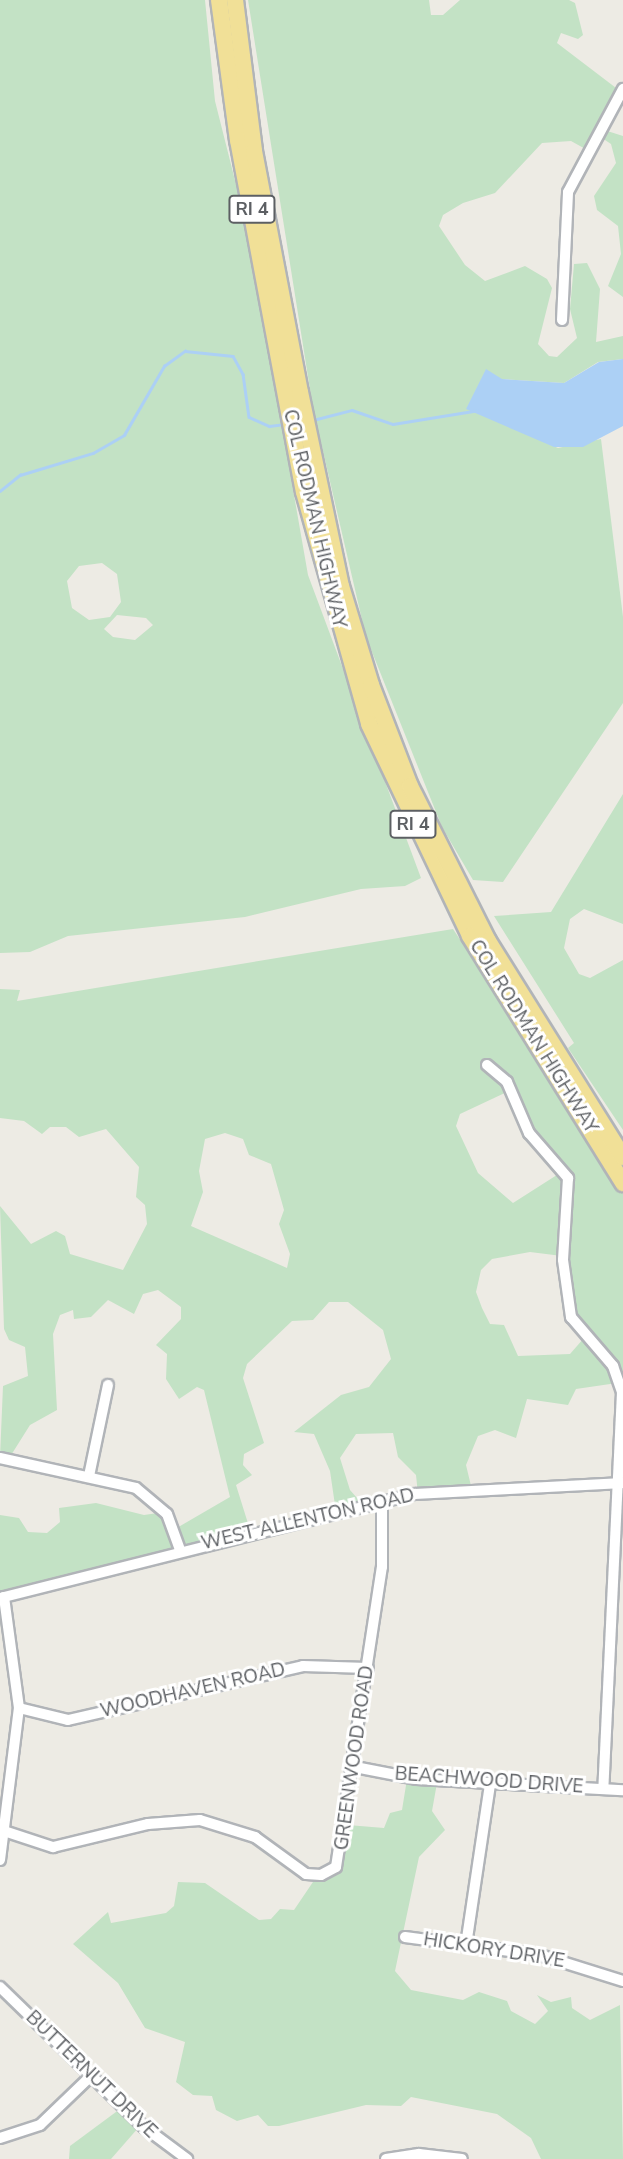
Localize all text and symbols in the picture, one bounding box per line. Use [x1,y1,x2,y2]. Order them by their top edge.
road number: RI 4 [228,194,276,224]
street label: COL RODMAN HIGHWAY [278,407,350,631]
road number: RI 4 [388,810,438,838]
street label: COL RODMAN HIGHWAY [464,936,602,1138]
street label: WEST ALLENTON ROAD [199,1484,417,1556]
street label: WOODHAVEN ROAD [98,1659,288,1723]
street label: GREENWOOD ROAD [331,1664,379,1852]
street label: BEACHWOOD DRIVE [394,1763,584,1799]
street label: HICKORY DRIVE [422,1929,566,1973]
street label: BUTTERNUT DRIVE [21,2006,161,2144]

